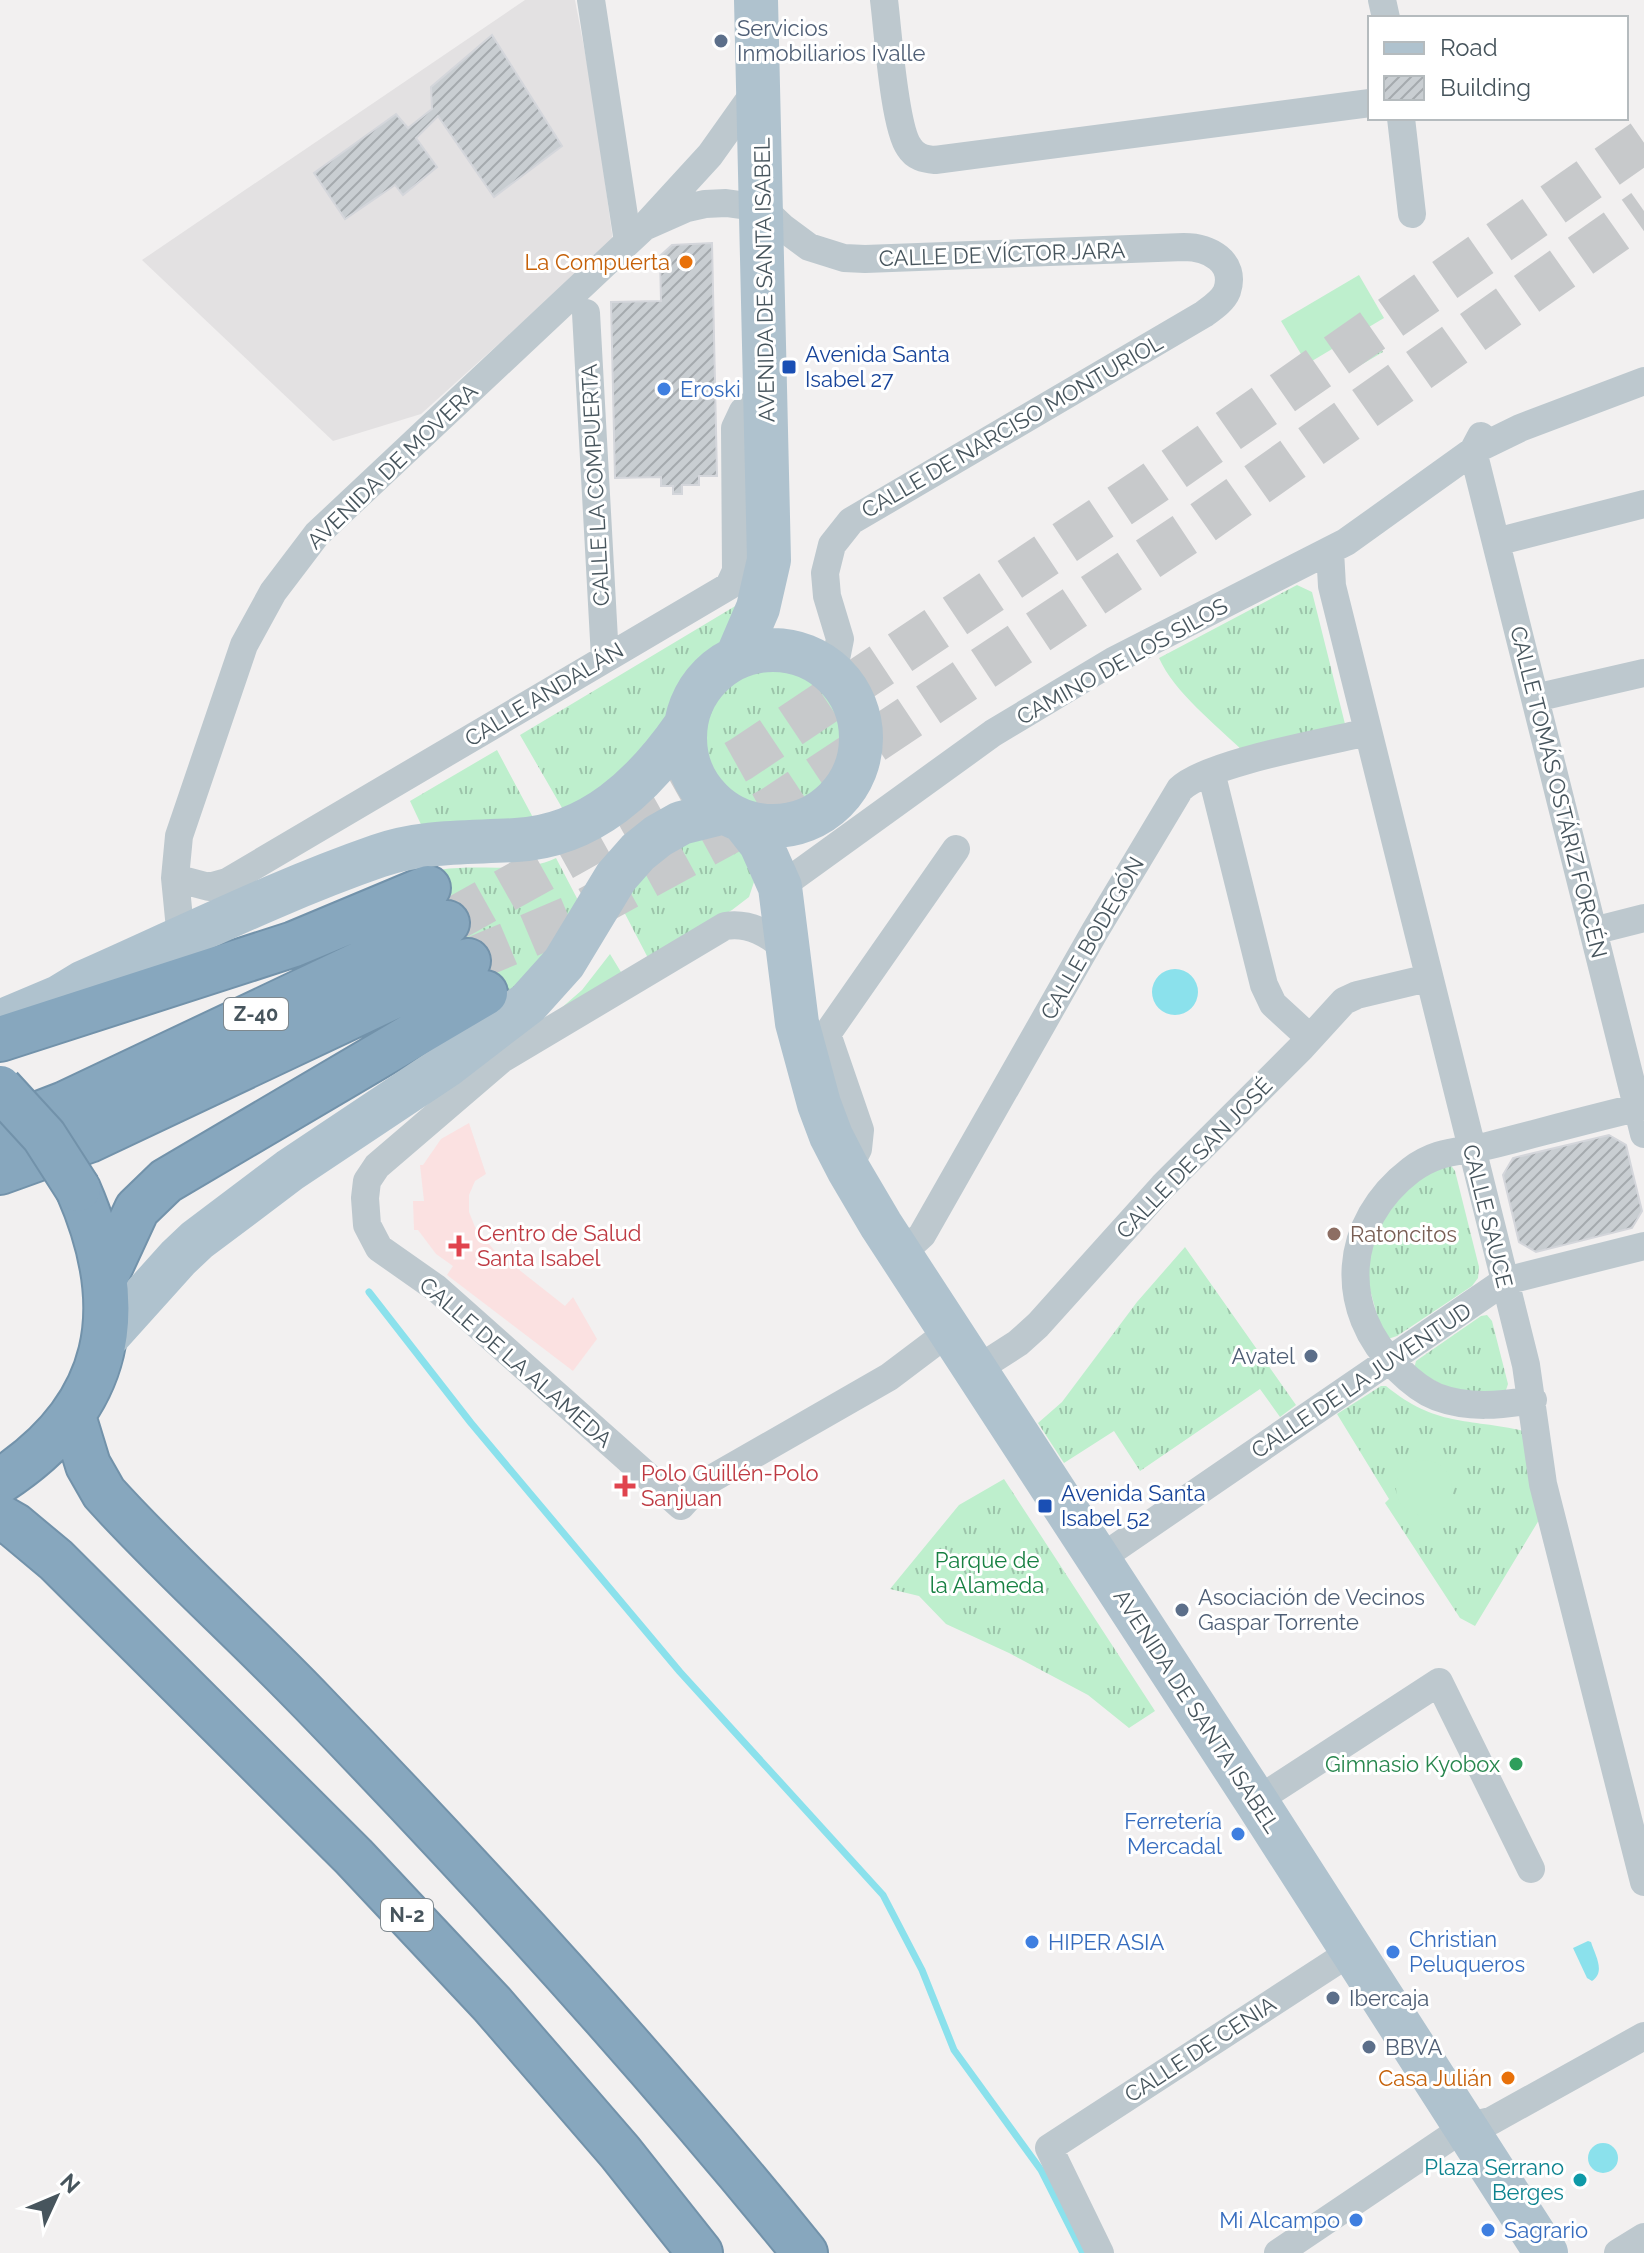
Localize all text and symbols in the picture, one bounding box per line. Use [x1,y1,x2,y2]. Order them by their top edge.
place label: Servicios Inmobiliarios Ivalle [737,15,925,66]
legend [1368,16,1628,120]
marker: Servicios Inmobiliarios Ivalle [712,32,730,50]
text: Road [1440,33,1498,62]
text: Building [1440,73,1531,102]
street label: AVENIDA DE SANTA ISABEL [749,137,779,423]
street label: CALLE DE VÍCTOR JARA [878,237,1126,271]
place label: La Compuerta [525,249,670,275]
marker: La Compuerta [677,253,695,271]
street label: CALLE DE NARCISO MONTURIOL [857,329,1167,523]
place label: Avenida Santa Isabel 27 [805,341,950,392]
marker: Avenida Santa Isabel 27 [780,358,798,376]
street label: CALLE LA COMPUERTA [576,363,614,607]
place label: Eroski [680,376,741,402]
street label: AVENIDA DE MOVERA [301,378,483,554]
marker: Eroski [655,380,673,398]
street label: CAMINO DE LOS SILOS [1012,592,1232,730]
street label: CALLE TOMÁS OSTÁRIZ FORCÉN [1505,623,1613,961]
street label: CALLE ANDALÁN [460,636,628,752]
street label: CALLE BODEGÓN [1035,852,1149,1024]
road number: Z-40 [224,998,288,1030]
street label: CALLE DE SAN JOSÉ [1111,1072,1277,1244]
street label: CALLE SAUCE [1458,1142,1518,1290]
place label: Centro de Salud Santa Isabel [477,1220,641,1271]
place label: Ratoncitos [1350,1221,1457,1247]
marker: Ratoncitos [1325,1225,1343,1243]
marker: Centro de Salud Santa Isabel [448,1235,470,1257]
street label: CALLE DE LA ALAMEDA [414,1271,618,1453]
street label: CALLE DE LA JUVENTUD [1246,1297,1476,1463]
place label: Avatel [1231,1343,1295,1369]
marker: Avatel [1302,1347,1320,1365]
place label: Polo Guillén-Polo Sanjuan [641,1460,819,1511]
marker: Polo Guillén-Polo Sanjuan [616,1477,634,1495]
place label: Avenida Santa Isabel 52 [1061,1480,1206,1531]
marker: Avenida Santa Isabel 52 [1036,1497,1054,1515]
park label: Parque de la Alameda [930,1547,1044,1598]
street label: AVENIDA DE SANTA ISABEL [1108,1584,1286,1838]
place label: Asociación de Vecinos Gaspar Torrente [1198,1584,1425,1635]
marker: Asociación de Vecinos Gaspar Torrente [1173,1601,1191,1619]
place label: Gimnasio Kyobox [1325,1751,1500,1777]
marker: Gimnasio Kyobox [1507,1755,1525,1773]
place label: Ferretería Mercadal [1124,1808,1222,1859]
marker: Ferretería Mercadal [1229,1825,1247,1843]
road number: N-2 [381,1899,433,1931]
place label: Christian Peluqueros [1409,1926,1525,1977]
place label: HIPER ASIA [1048,1929,1165,1955]
marker: HIPER ASIA [1023,1933,1041,1951]
marker: Christian Peluqueros [1384,1943,1402,1961]
place label: Ibercaja [1349,1985,1429,2011]
marker: Ibercaja [1324,1989,1342,2007]
street label: CALLE DE CENIA [1120,1990,1281,2108]
place label: BBVA [1385,2034,1442,2060]
marker: BBVA [1360,2038,1378,2056]
place label: Casa Julián [1378,2065,1492,2091]
marker: Casa Julián [1499,2069,1517,2087]
place label: Plaza Serrano Berges [1424,2154,1564,2205]
north arrow [16,2157,96,2237]
text: N [55,2168,86,2198]
marker: Plaza Serrano Berges [1571,2171,1589,2189]
place label: Mi Alcampo [1219,2207,1340,2233]
marker: Mi Alcampo [1347,2211,1365,2229]
place label: Sagrario [1504,2217,1588,2243]
marker: Sagrario [1479,2221,1497,2239]

